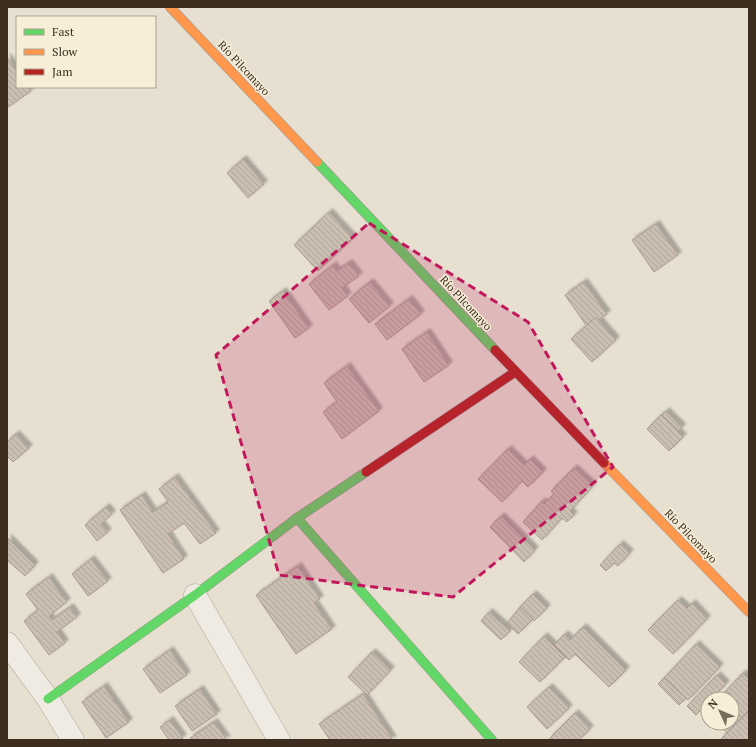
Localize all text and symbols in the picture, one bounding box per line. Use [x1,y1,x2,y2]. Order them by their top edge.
legend [16,16,156,88]
text: Fast [52,24,75,39]
street label: Río Pilcomayo [215,38,273,98]
text: Slow [52,44,78,59]
text: Jam [52,64,73,79]
street label: Río Pilcomayo [437,273,495,333]
street label: Río Pilcomayo [662,506,720,566]
north arrow [700,691,740,731]
text: N [705,696,721,712]

